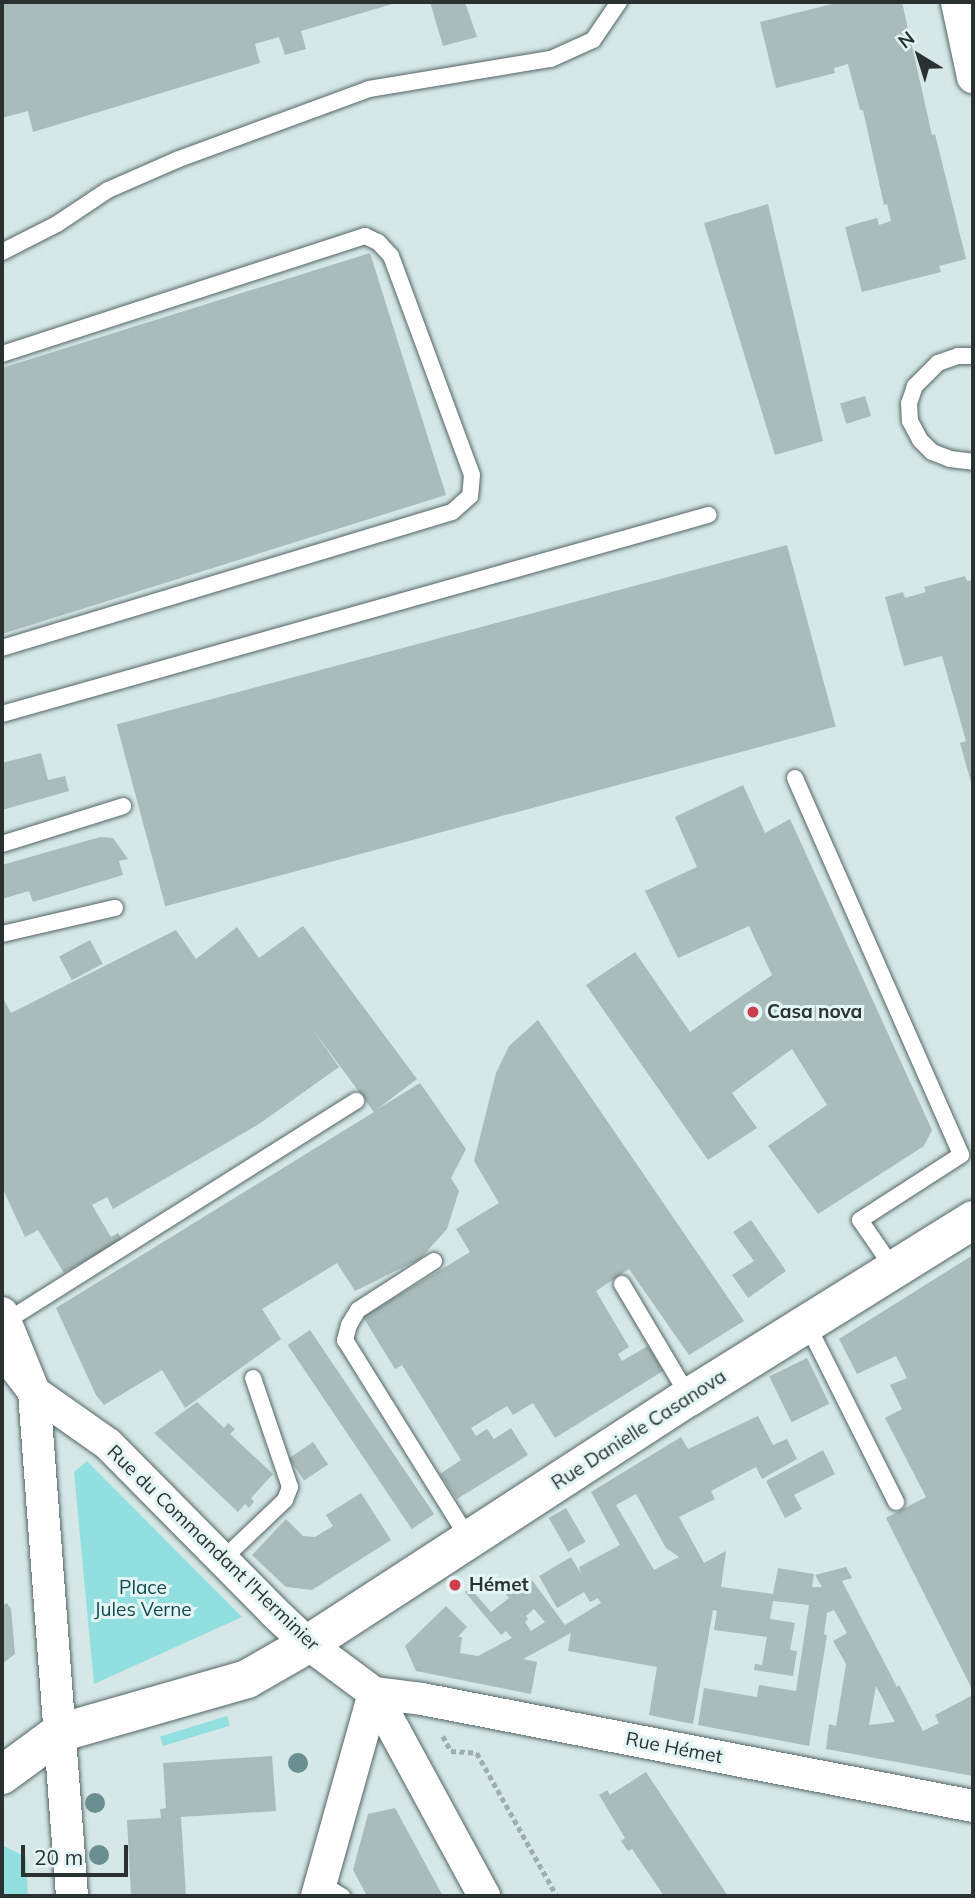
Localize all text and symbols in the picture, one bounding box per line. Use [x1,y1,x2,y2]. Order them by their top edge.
north arrow [884,21,954,91]
text: N [893,26,919,53]
place label: Casa nova [767,1001,862,1023]
marker: Casa nova [745,1004,761,1020]
street label: Rue Danielle Casanova [548,1365,730,1495]
street label: Rue du Commandant l'Herminier [102,1440,324,1656]
place label: Hémet [469,1574,529,1596]
park label: Place Jules Verne [94,1577,192,1621]
marker: Hémet [447,1577,463,1593]
street label: Rue Hémet [624,1727,724,1769]
scale bar [24,1832,131,1876]
text: 20 m [34,1844,83,1870]

